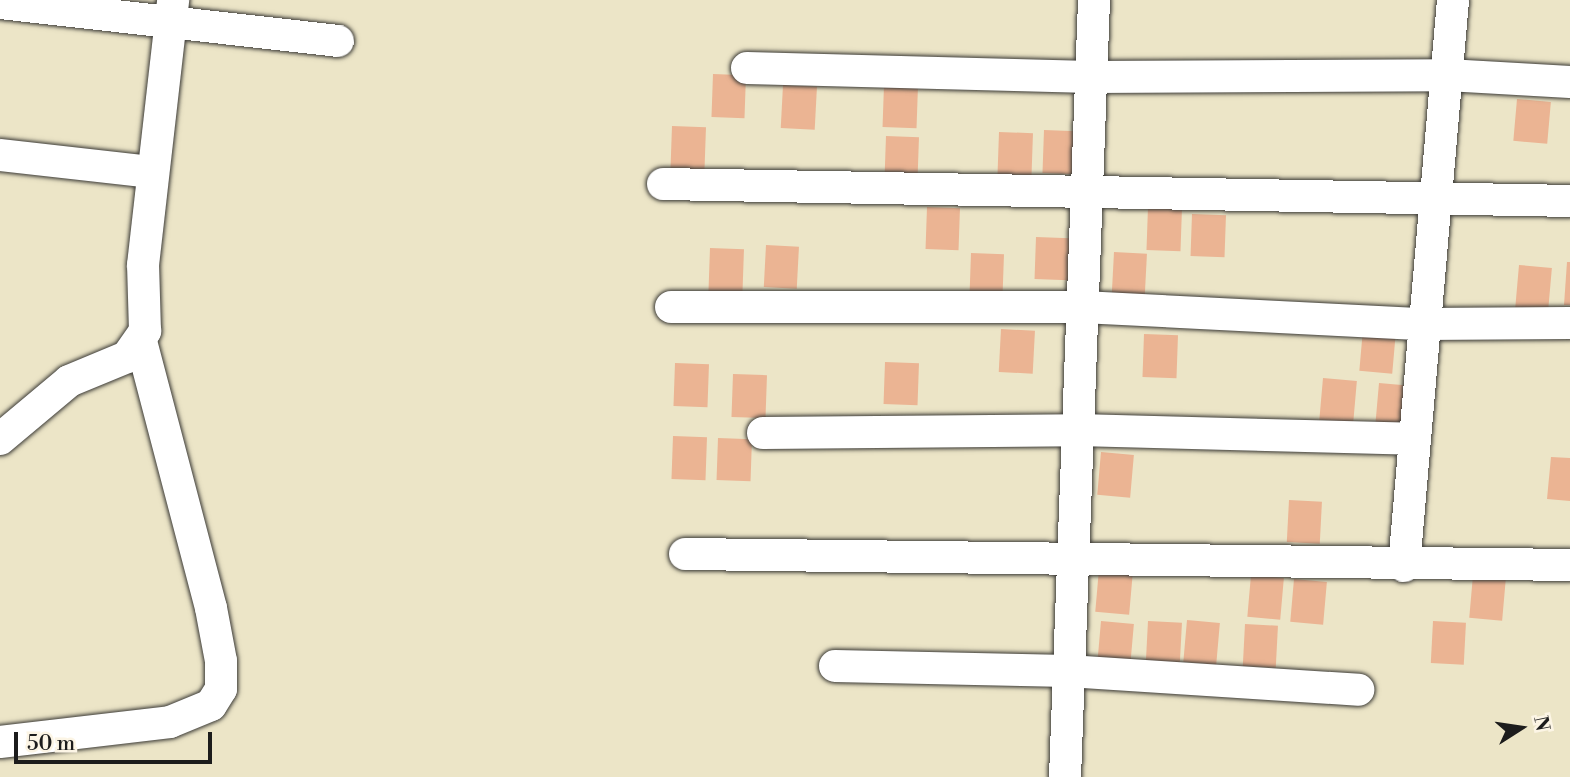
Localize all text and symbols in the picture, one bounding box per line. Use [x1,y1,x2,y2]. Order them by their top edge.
north arrow [1486,693,1556,763]
text: N [1528,714,1555,733]
scale bar [18,718,215,762]
text: 50 m [27,731,75,757]

